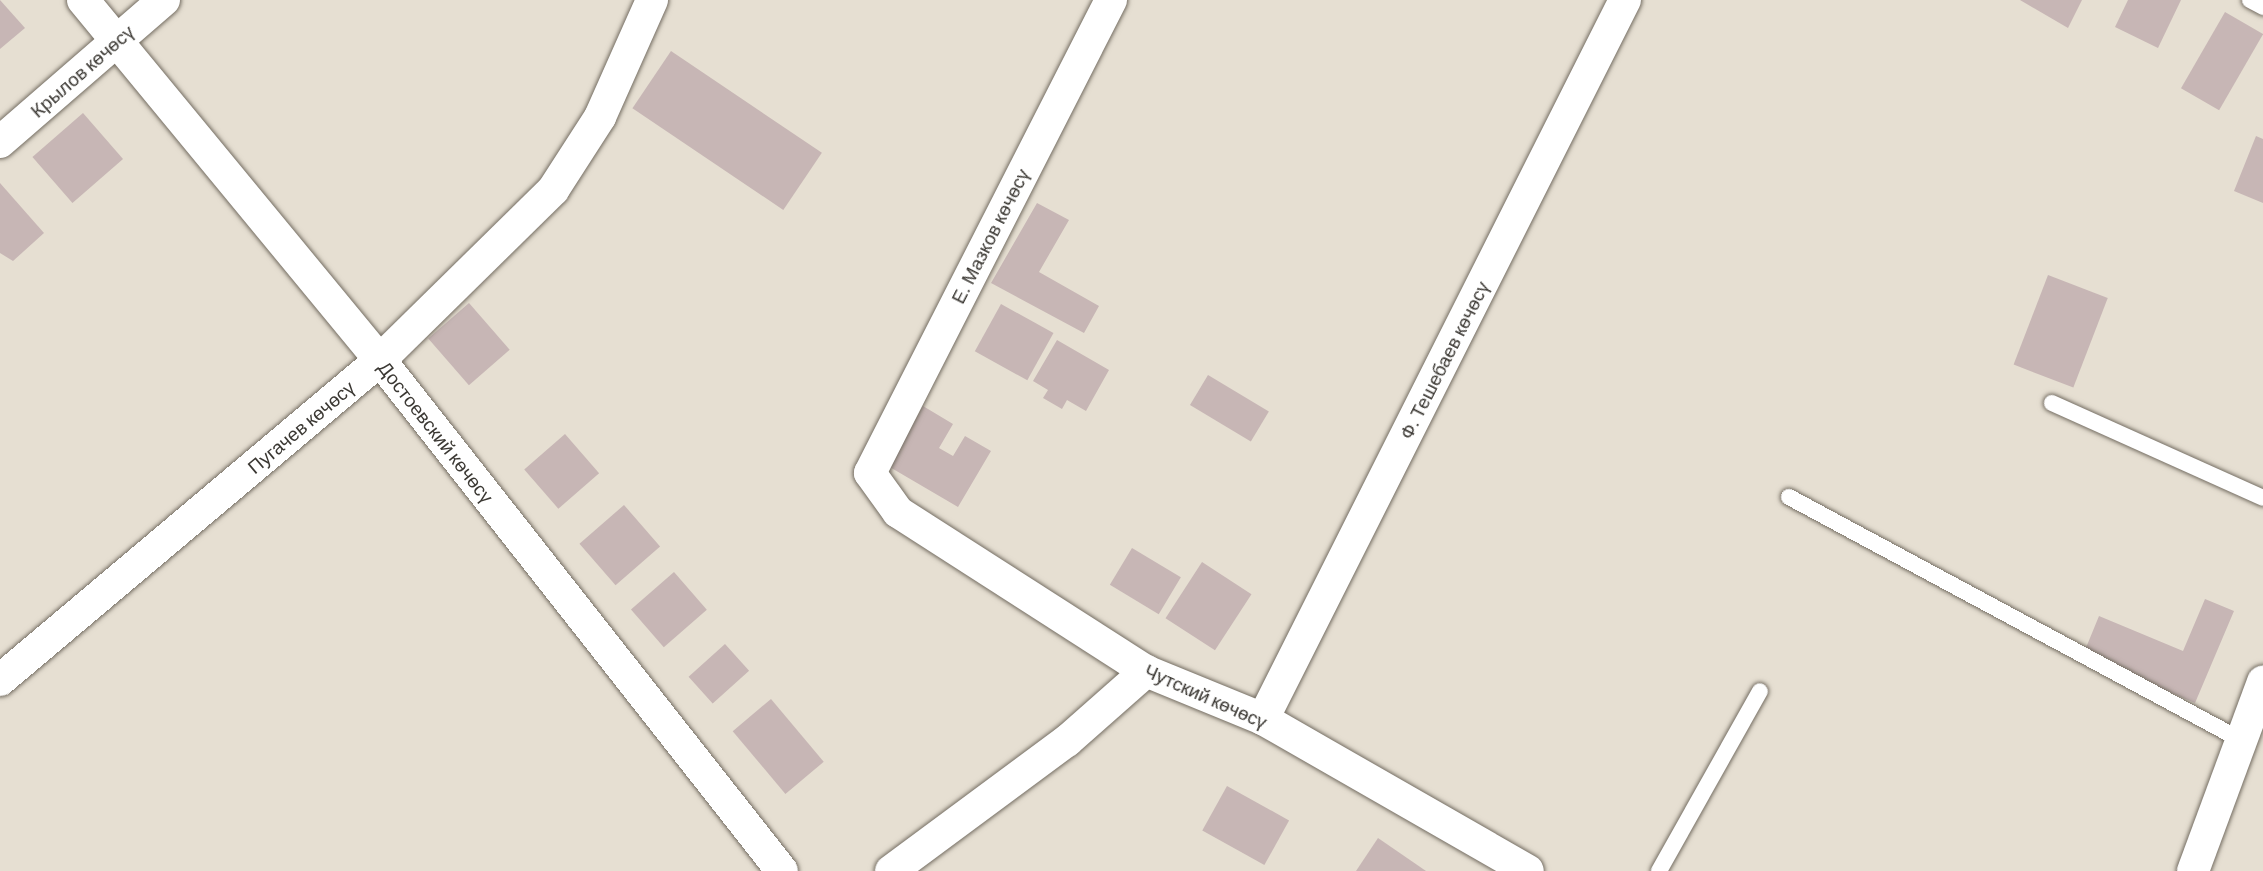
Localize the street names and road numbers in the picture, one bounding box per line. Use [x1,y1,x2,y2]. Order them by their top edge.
street label: Крылов көчөсү [26,20,138,122]
street label: Е. Мазков көчөсү [946,165,1034,307]
street label: Ф. Тешебаев көчөсү [1394,277,1494,443]
street label: Достоевский көчөсү [374,356,498,508]
street label: Пугачев көчөсү [243,376,359,478]
street label: Чутский көчөсү [1141,659,1271,733]

